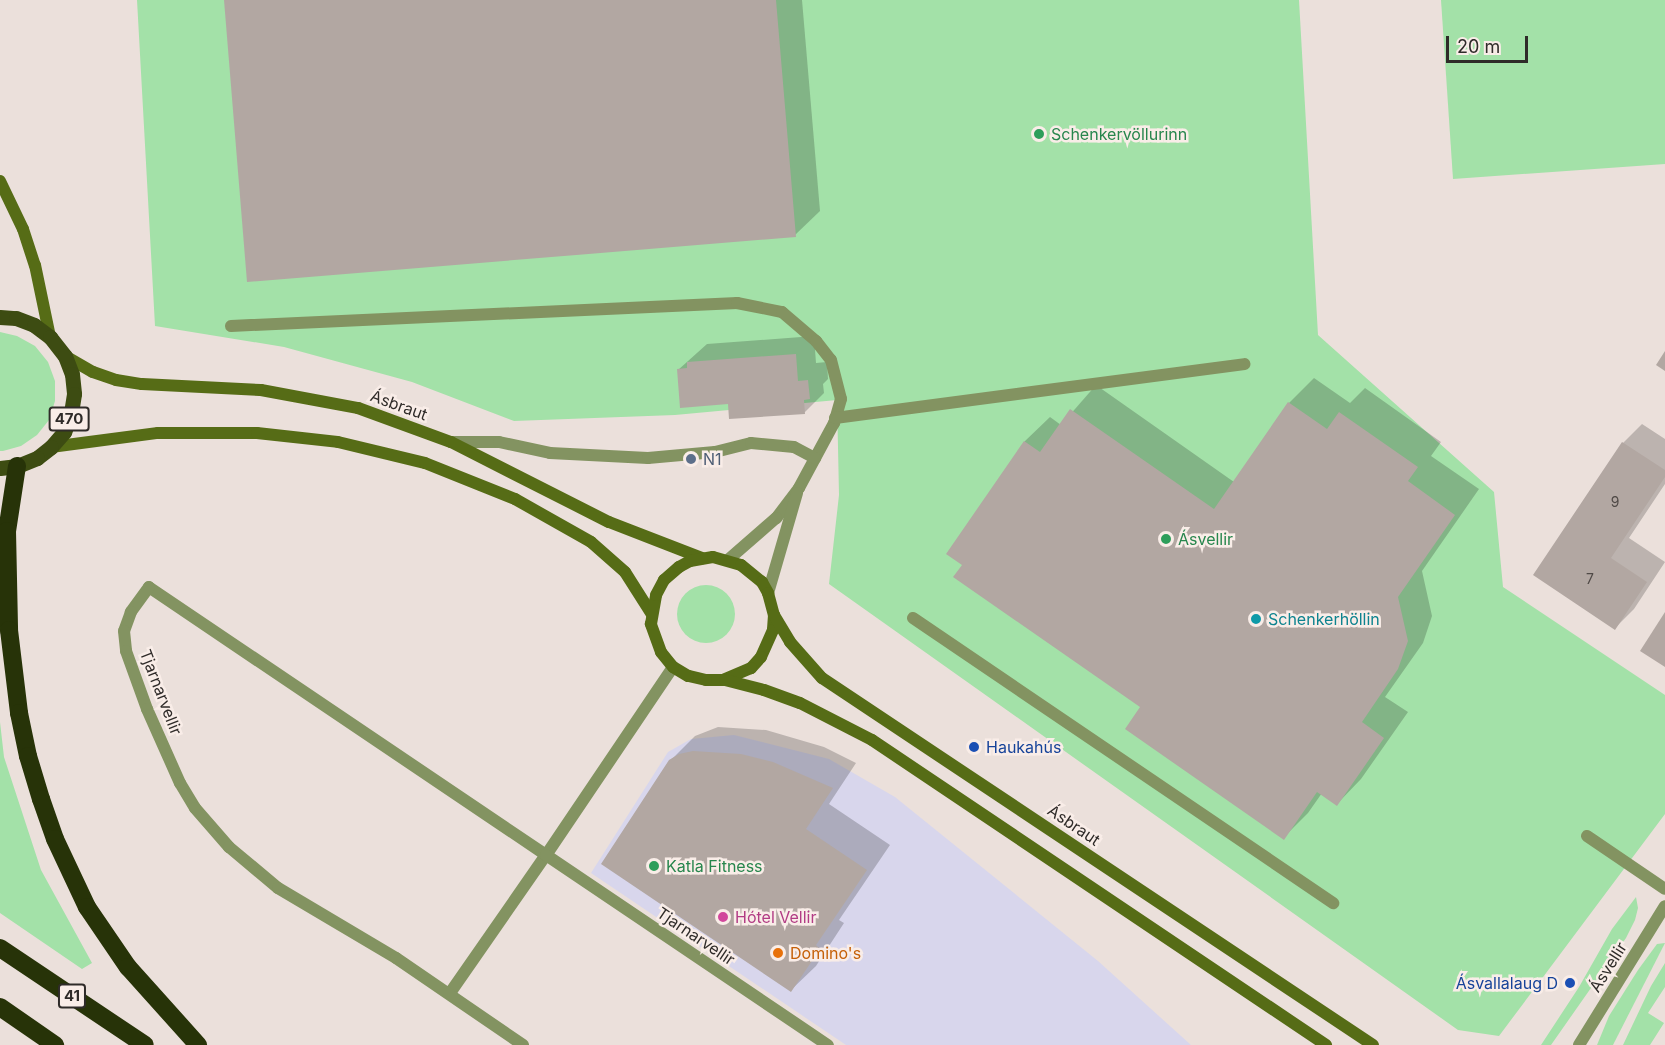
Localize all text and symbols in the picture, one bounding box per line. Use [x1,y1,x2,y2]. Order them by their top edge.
scale bar [1449,24,1532,62]
text: 20 m [1457,36,1500,57]
place label: Schenkervöllurinn [1051,124,1187,144]
marker: Schenkervöllurinn [1032,127,1046,141]
street label: Ásbraut [368,386,430,424]
road number: 470 [48,407,90,431]
place label: N1 [703,449,722,469]
marker: N1 [684,452,698,466]
house number: 9 [1611,494,1619,510]
place label: Ásvellir [1178,529,1233,549]
marker: Ásvellir [1159,532,1173,546]
house number: 7 [1586,571,1594,587]
place label: Schenkerhöllin [1268,609,1380,629]
marker: Schenkerhöllin [1249,612,1263,626]
street label: Tjarnarvellir [136,647,186,737]
place label: Haukahús [986,737,1061,757]
marker: Haukahús [967,740,981,754]
street label: Ásbraut [1044,801,1104,849]
place label: Katla Fitness [666,856,763,876]
marker: Katla Fitness [647,859,661,873]
street label: Tjarnarvellir [653,903,739,969]
place label: Hótel Vellir [735,907,816,927]
marker: Hótel Vellir [716,910,730,924]
street label: Ásvellir [1585,939,1631,995]
place label: Domino's [790,943,861,963]
marker: Domino's [771,946,785,960]
place label: Ásvallalaug D [1456,973,1558,993]
marker: Ásvallalaug D [1563,976,1577,990]
road number: 41 [57,984,87,1008]

